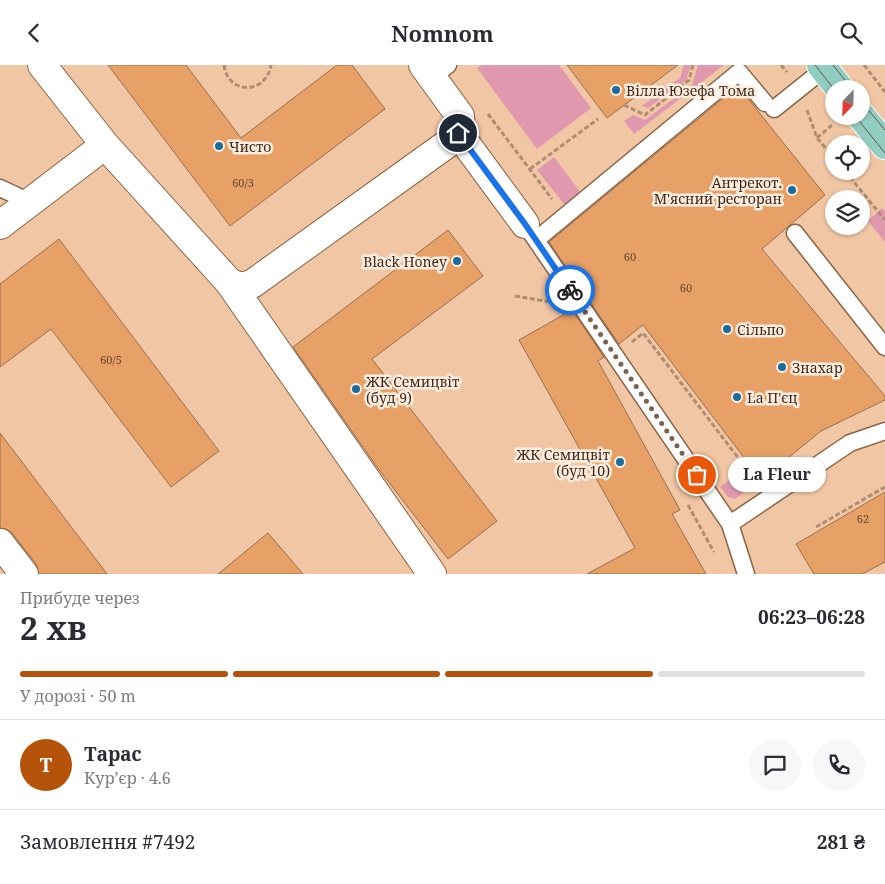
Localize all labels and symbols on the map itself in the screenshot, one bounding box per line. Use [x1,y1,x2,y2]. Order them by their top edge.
north arrow [825,80,870,125]
place label: Вілла Юзефа Тома [626,81,755,100]
marker: Вілла Юзефа Тома [610,84,622,96]
pin [437,112,479,154]
place label: Чисто [229,137,271,156]
marker: Чисто [213,140,225,152]
place label: Антрекот. М'ясний ресторан [654,173,782,208]
house number: 60/3 [232,175,254,190]
marker: Антрекот. М'ясний ресторан [786,184,798,196]
house number: 60 [624,249,636,264]
place label: Black Honey [363,252,447,271]
marker: Black Honey [451,255,463,267]
courier [545,265,595,315]
house number: 60 [680,280,692,295]
place label: Сільпо [737,320,784,339]
marker: Сільпо [721,323,733,335]
house number: 60/5 [100,352,122,367]
place label: Знахар [792,358,843,377]
marker: Знахар [776,361,788,373]
place label: ЖК Семицвіт (буд 9) [365,372,460,407]
marker: ЖК Семицвіт (буд 9) [350,383,362,395]
place label: La П'єц [747,388,797,407]
marker: La П'єц [731,391,743,403]
place label: ЖК Семицвіт (буд 10) [515,445,611,480]
pin [676,454,718,496]
marker: ЖК Семицвіт (буд 10) [614,456,626,468]
callout: La Fleur [727,457,824,493]
house number: 62 [857,511,869,526]

